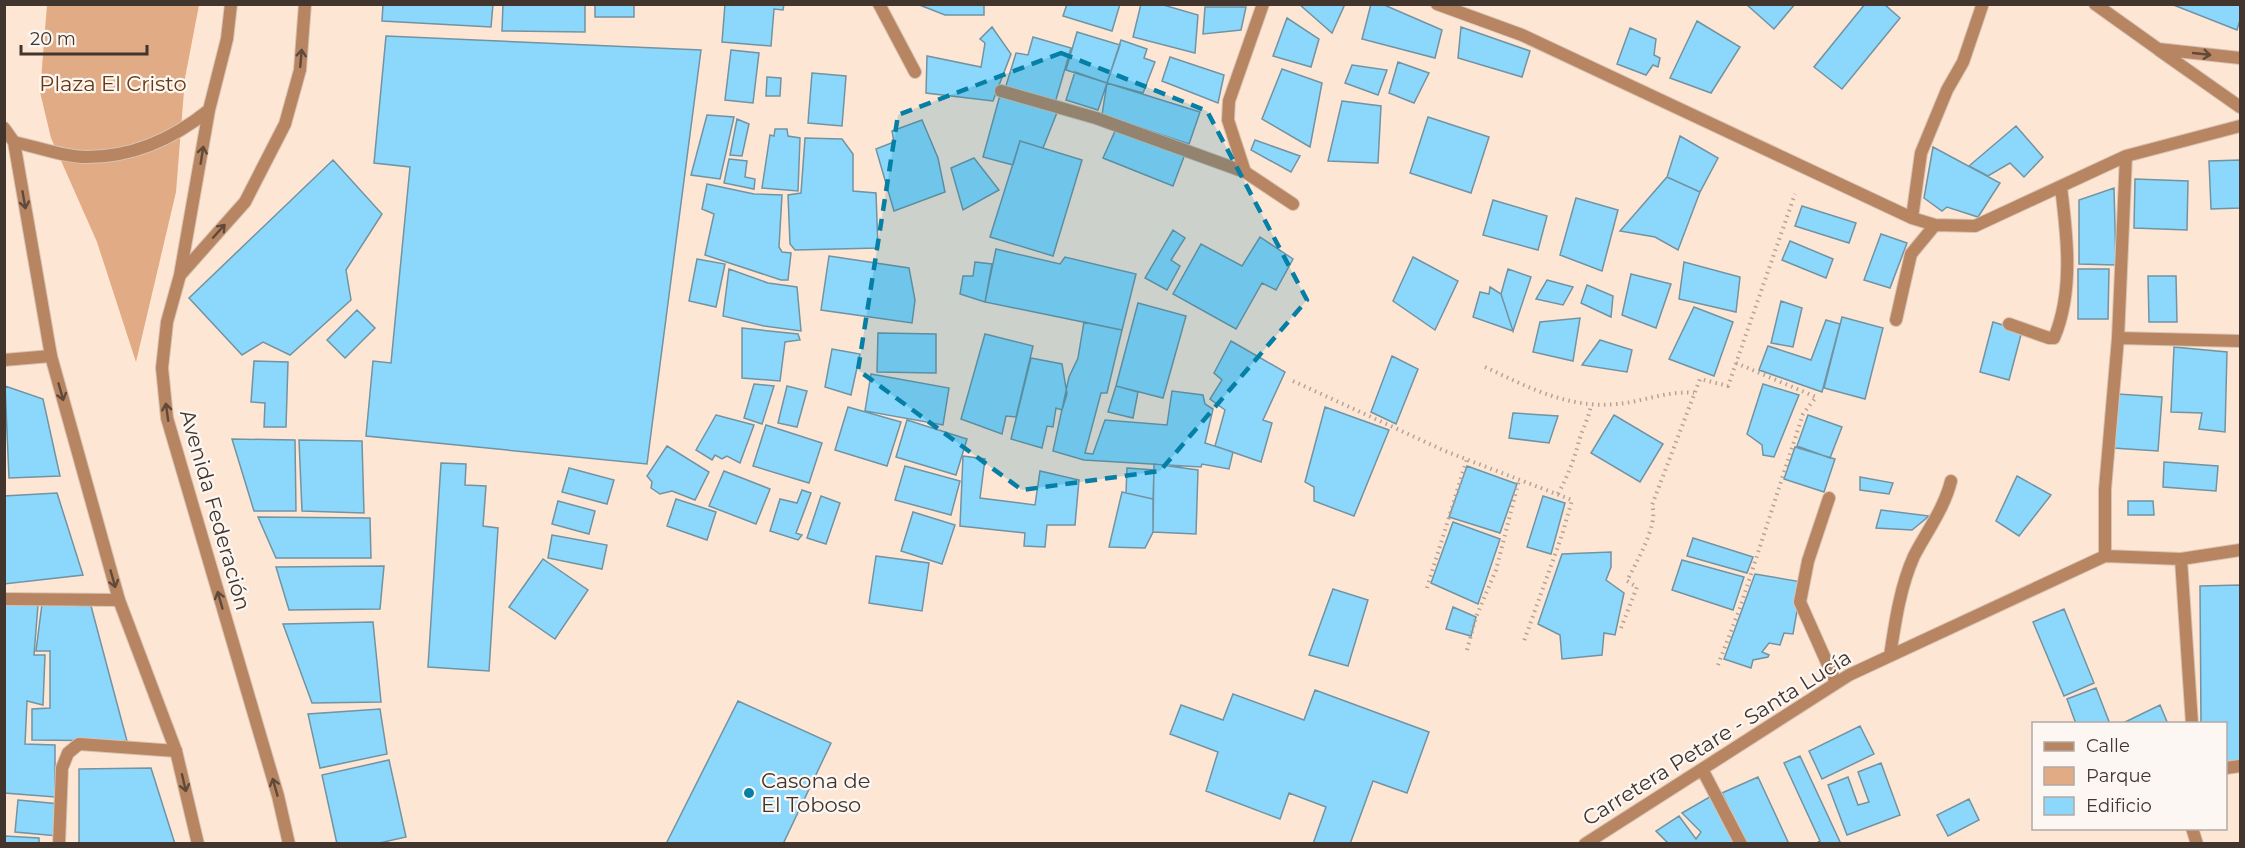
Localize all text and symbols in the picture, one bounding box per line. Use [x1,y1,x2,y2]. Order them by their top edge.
scale bar [21,18,147,56]
text: 20 m [30,28,76,50]
one-way arrow [296,49,307,69]
one-way arrow [2192,49,2212,60]
park label: Plaza El Cristo [39,71,187,96]
one-way arrow [197,146,208,166]
one-way arrow [19,190,30,209]
one-way arrow [212,224,226,239]
one-way arrow [55,382,67,401]
one-way arrow [161,403,172,423]
street label: Avenida Federación [175,407,256,613]
one-way arrow [108,569,119,588]
one-way arrow [214,591,225,610]
street label: Carretera Petare - Santa Lucía [1578,644,1856,831]
legend [2032,722,2227,830]
text: Calle [2086,735,2130,757]
text: Parque [2086,765,2152,787]
place label: Casona de El Toboso [761,768,871,817]
one-way arrow [178,773,190,792]
one-way arrow [269,778,280,797]
marker: Casona de El Toboso [742,786,756,800]
text: Edificio [2086,795,2152,817]

